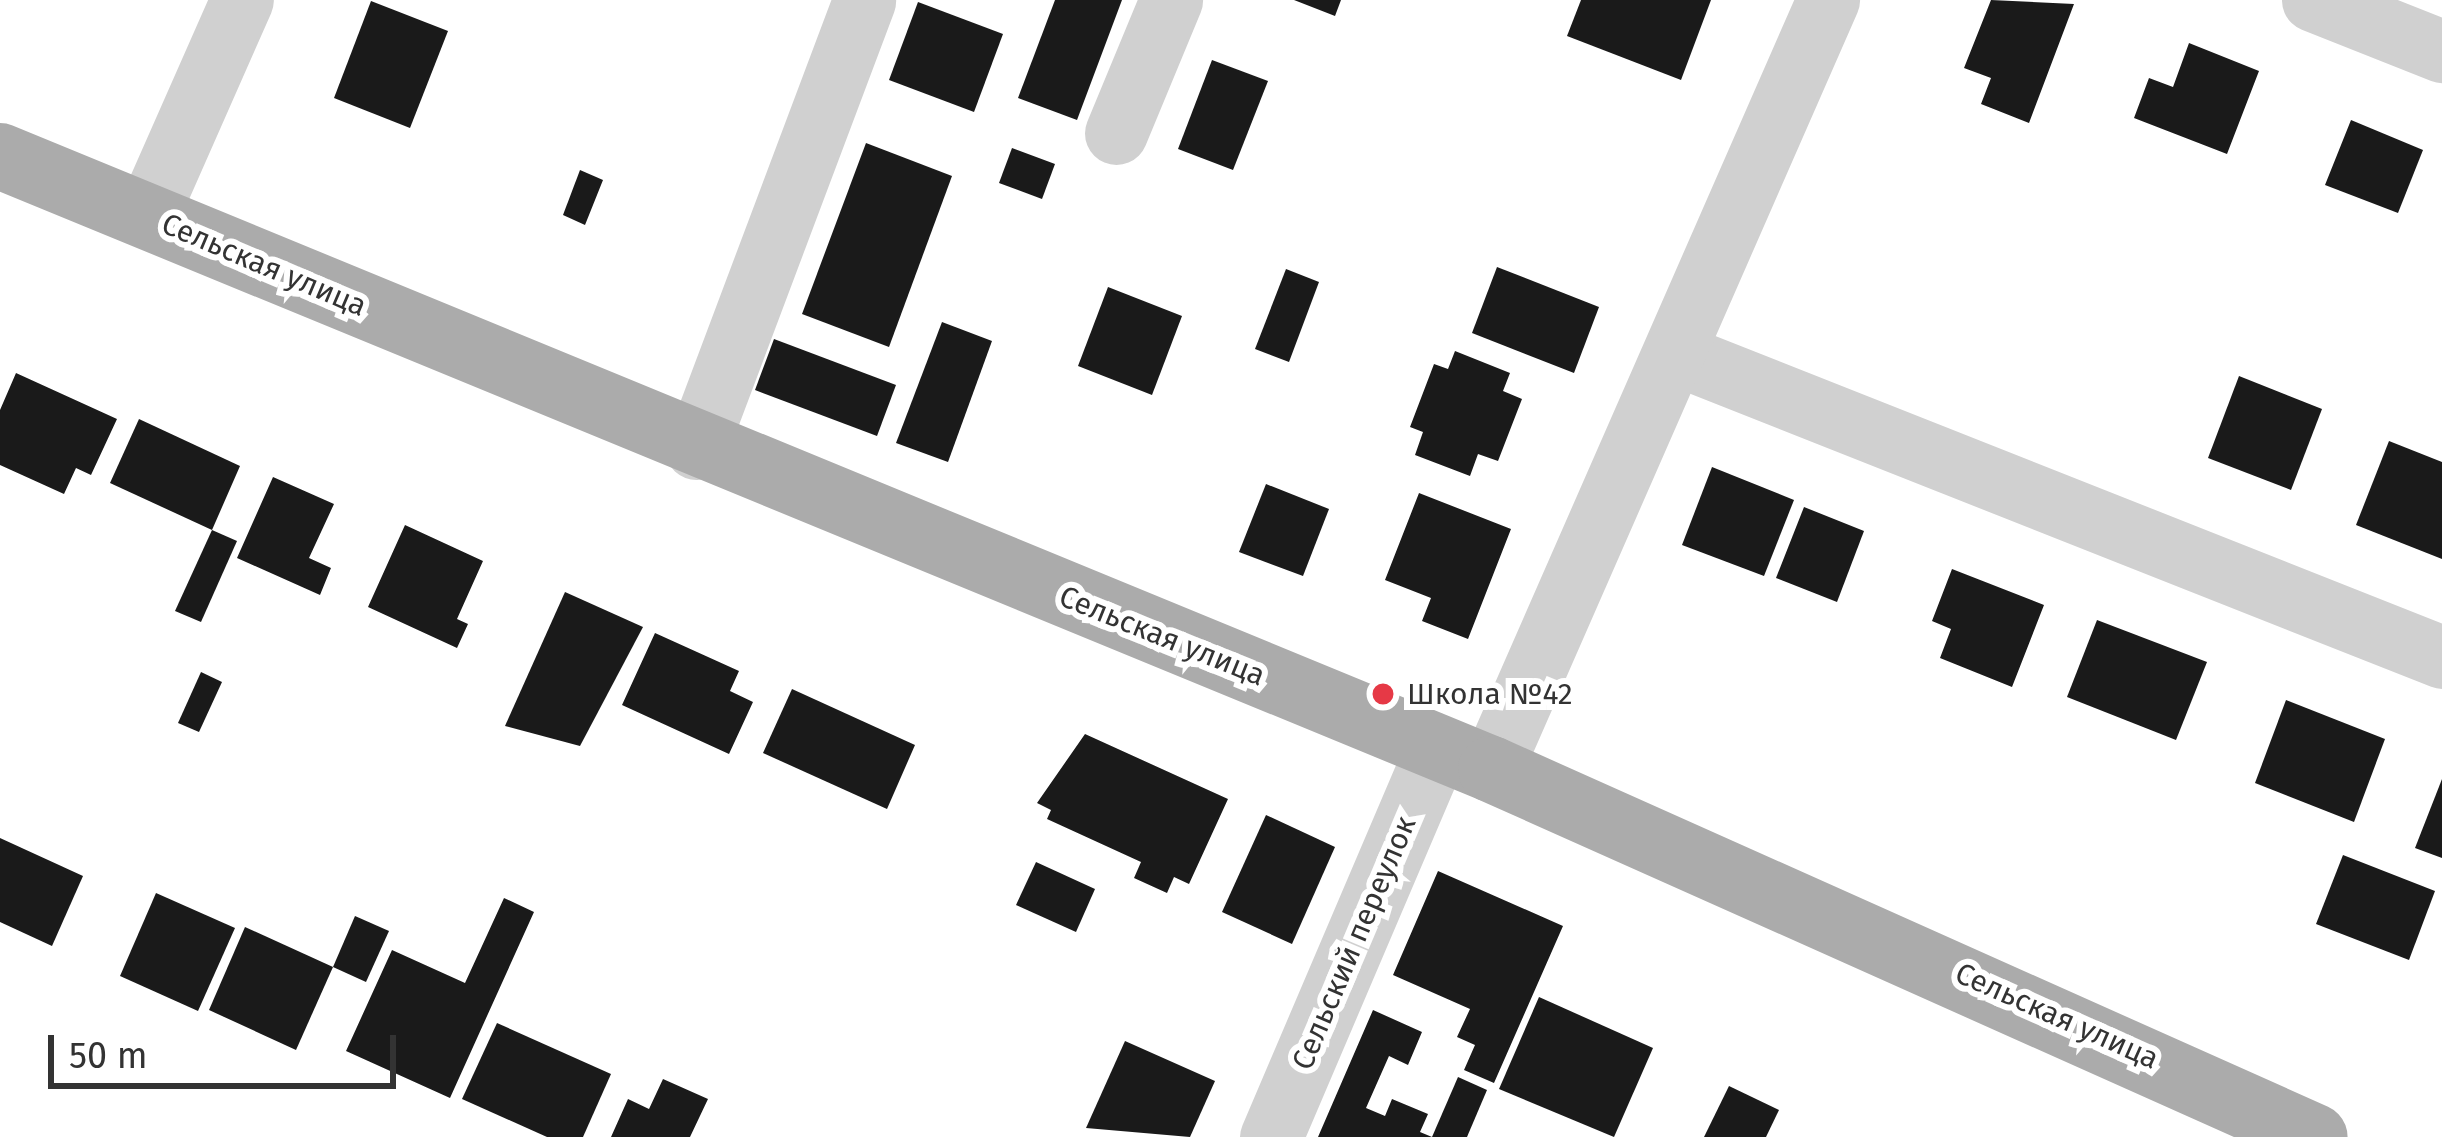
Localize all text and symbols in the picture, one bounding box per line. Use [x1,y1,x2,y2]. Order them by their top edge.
street label: Сельская улица [156,206,372,324]
street label: Сельская улица [1054,578,1270,694]
place label: Школа №42 [1407,676,1573,712]
marker: Школа №42 [1370,681,1396,707]
street label: Сельский переулок [1284,811,1424,1075]
street label: Сельская улица [1950,955,2164,1077]
scale bar [54,1011,402,1085]
text: 50 m [69,1034,148,1078]

